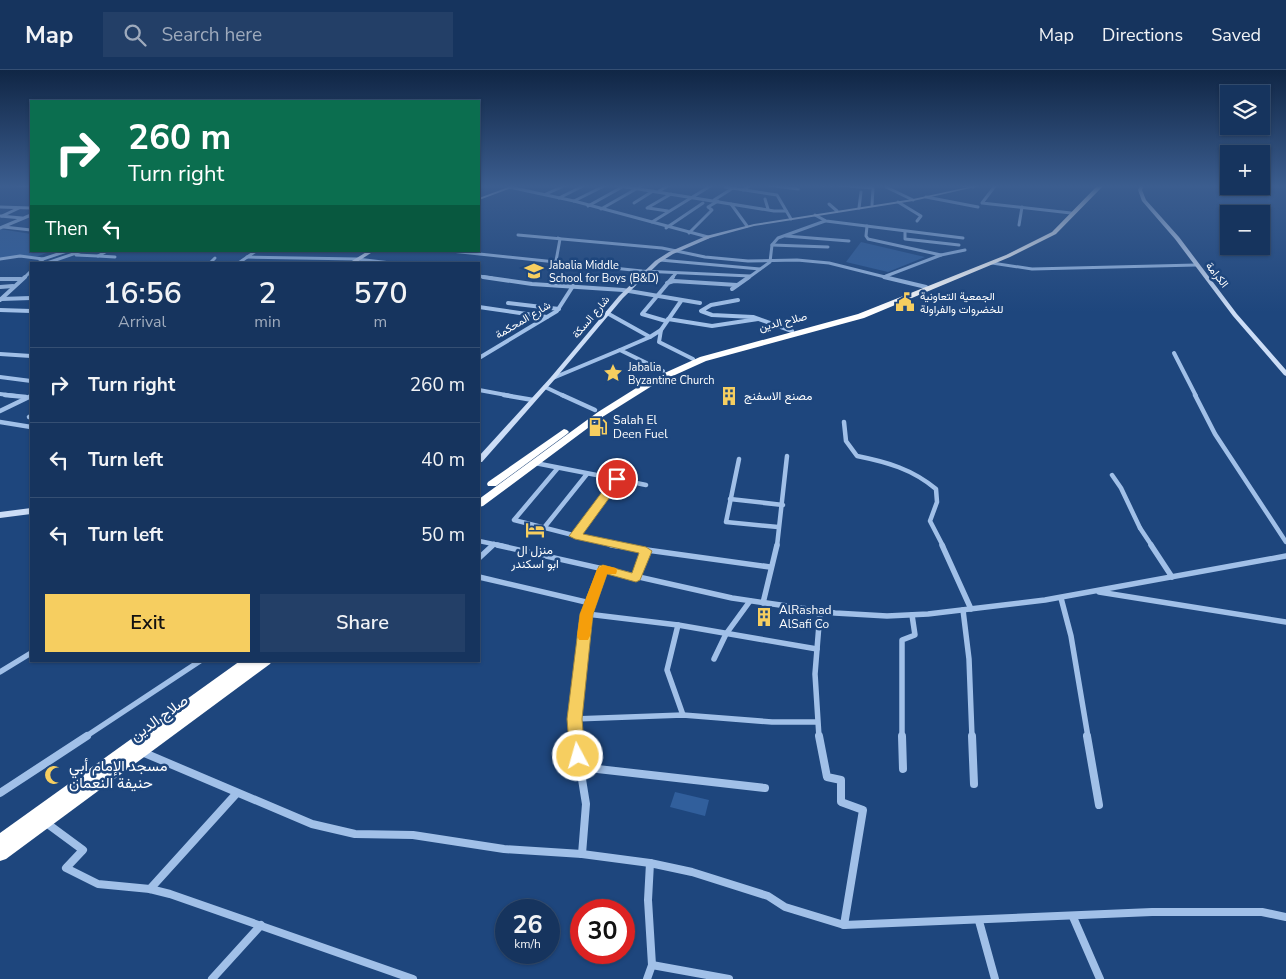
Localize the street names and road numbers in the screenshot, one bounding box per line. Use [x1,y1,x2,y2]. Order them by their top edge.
street label: الكرامة [1202,259,1232,291]
street label: شارع السكة [569,292,613,341]
street label: شارع المحكمة [493,297,554,342]
street label: صلاح الدين [757,309,809,335]
street label: صلاح الدين [126,690,193,747]

